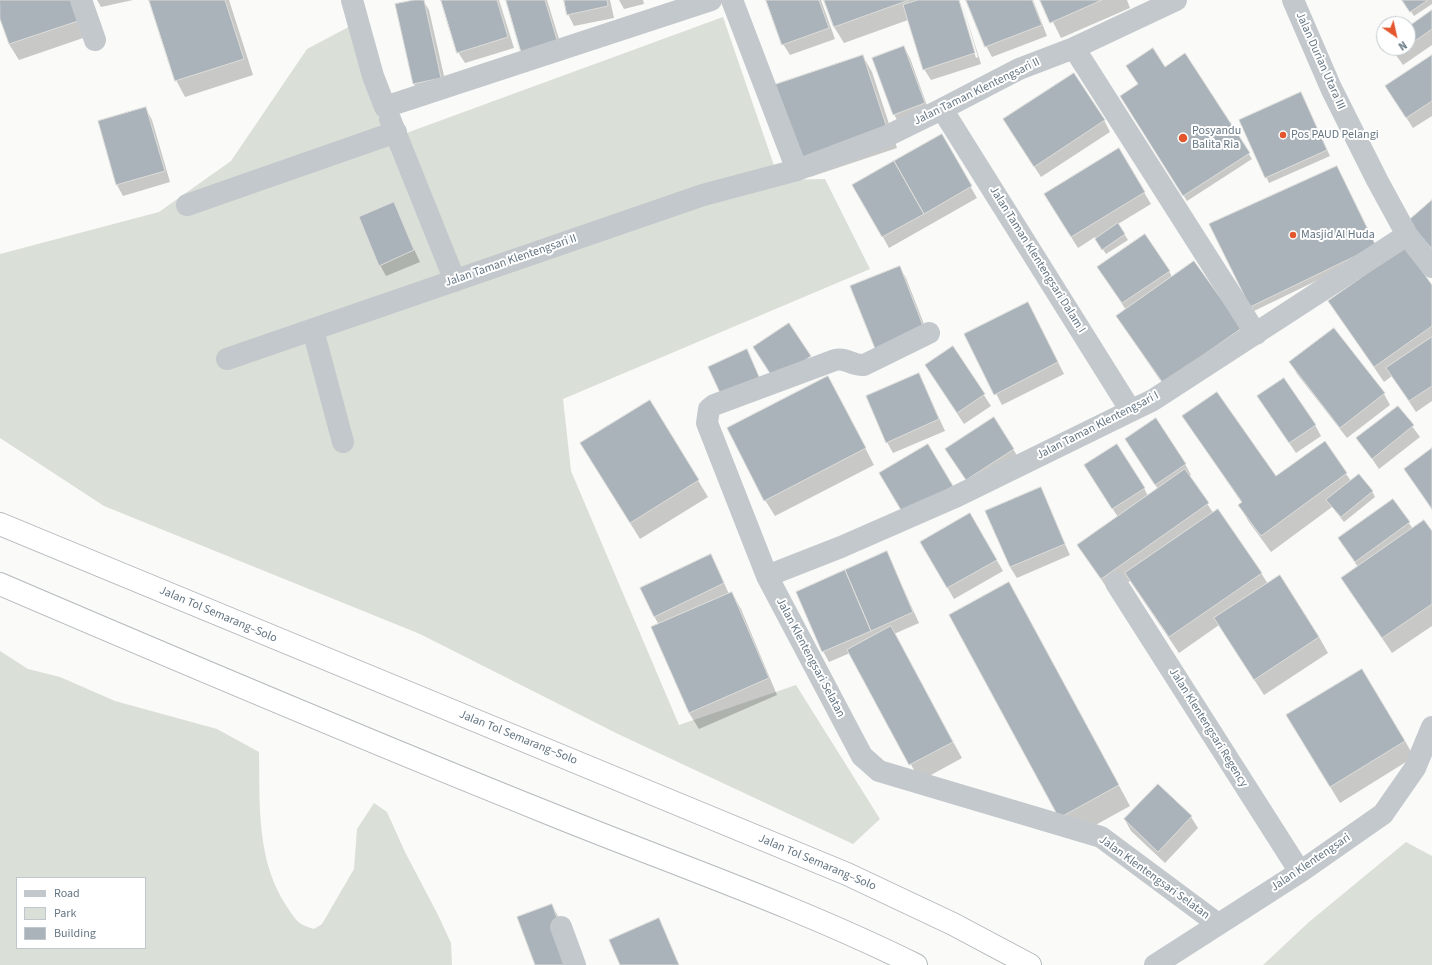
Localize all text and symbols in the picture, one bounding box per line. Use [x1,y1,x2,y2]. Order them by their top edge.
street label: Jalan Durian Utara III [1292,10,1348,112]
north arrow [1376,16,1416,56]
text: N [1395,37,1410,54]
street label: Jalan Taman Klentengsari II [912,55,1042,129]
place label: Posyandu Balita Ria [1192,124,1241,152]
place label: Pos PAUD Pelangi [1291,128,1379,142]
marker: Pos PAUD Pelangi [1278,130,1288,140]
marker: Posyandu Balita Ria [1177,132,1189,144]
street label: Jalan Taman Klentengsari Dalam I [986,184,1088,336]
place label: Masjid Al Huda [1301,228,1375,242]
marker: Masjid Al Huda [1288,230,1298,240]
street label: Jalan Taman Klentengsari II [443,232,579,290]
street label: Jalan Taman Klentengsari I [1035,389,1161,463]
street label: Jalan Tol Semarang–Solo [157,584,279,646]
street label: Jalan Klentengsari Selatan [772,596,848,720]
street label: Jalan Klentengsari Regency [1165,666,1251,790]
street label: Jalan Tol Semarang–Solo [457,708,579,768]
street label: Jalan Klentengsari [1268,831,1354,895]
street label: Jalan Tol Semarang–Solo [756,832,878,894]
street label: Jalan Klentengsari Selatan [1096,833,1212,923]
legend [16,877,146,949]
text: Road [54,885,80,902]
text: Park [54,905,76,922]
text: Building [54,925,96,942]

